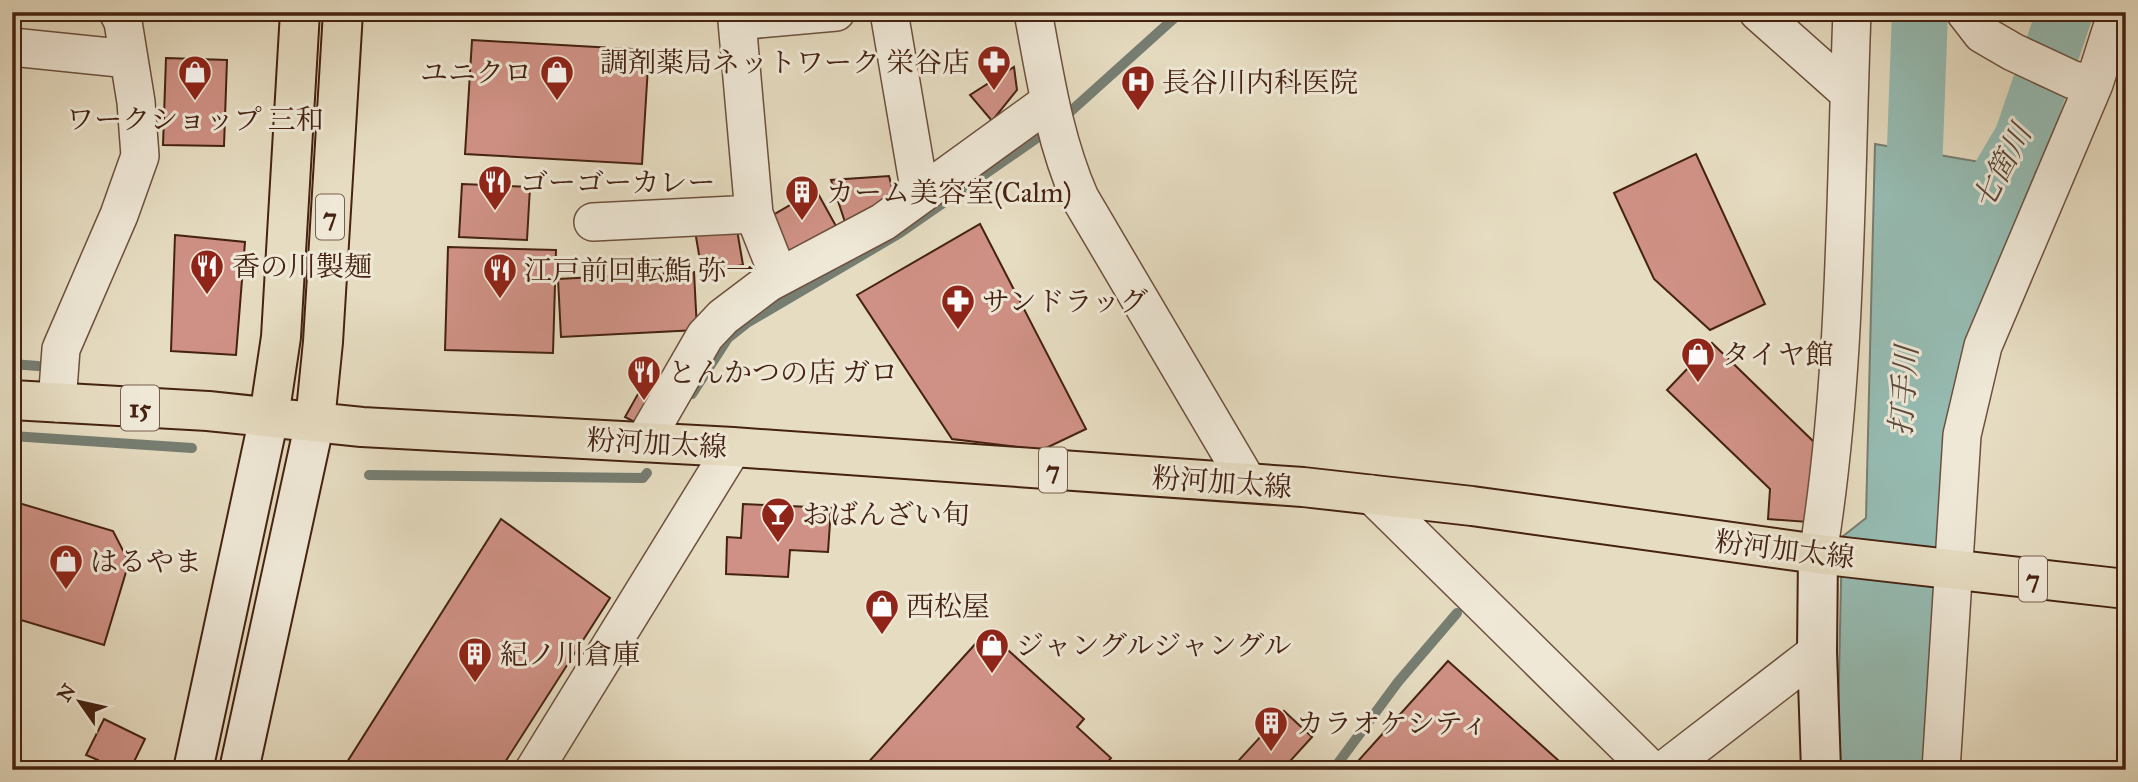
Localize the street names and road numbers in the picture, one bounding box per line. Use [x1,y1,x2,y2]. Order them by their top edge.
road number: 7 [316,194,344,240]
road number: 15 [121,386,159,430]
street label: 粉河加太線 [586,422,728,465]
road number: 7 [1039,447,1067,492]
street label: 粉河加太線 [1151,460,1293,505]
street label: 粉河加太線 [1713,524,1857,575]
road number: 7 [2019,556,2047,601]

